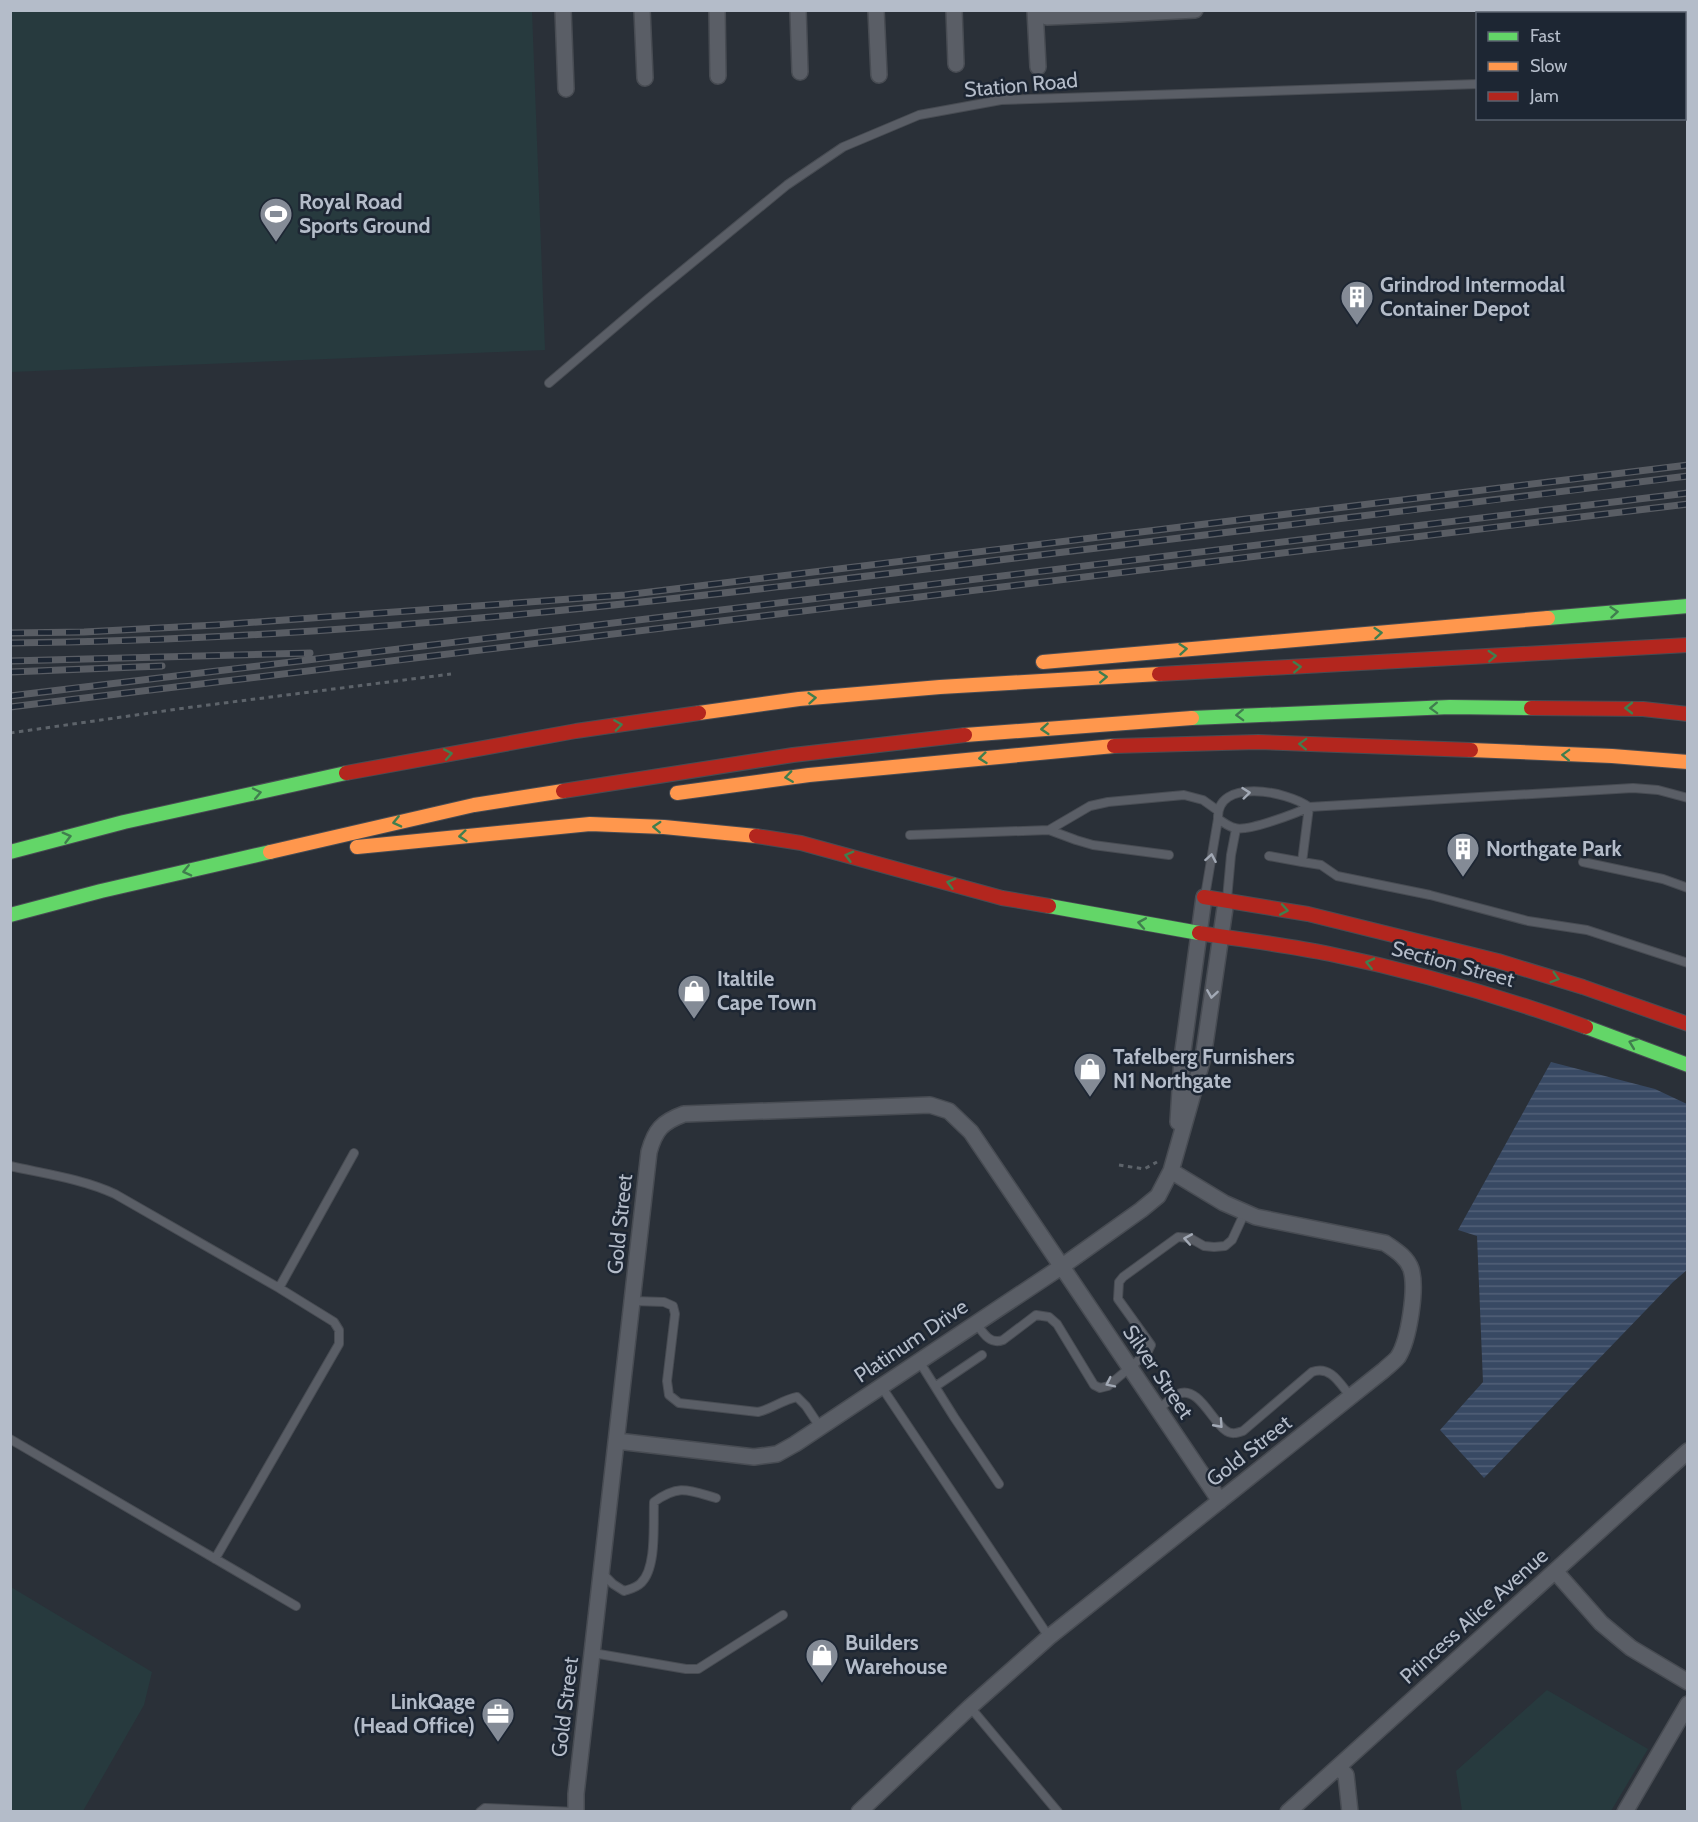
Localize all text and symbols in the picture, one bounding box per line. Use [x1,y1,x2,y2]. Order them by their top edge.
legend [1476,12,1686,120]
text: Fast [1530,25,1561,47]
text: Slow [1530,55,1567,77]
street label: Station Road [963,67,1079,102]
text: Jam [1529,85,1559,107]
place label: Royal Road Sports Ground [299,189,430,238]
sports icon: Royal Road Sports Ground [258,196,294,243]
place label: Grindrod Intermodal Container Depot [1380,272,1566,321]
building icon: Grindrod Intermodal Container Depot [1339,279,1375,326]
one-way arrow [1609,606,1618,619]
one-way arrow [1373,627,1382,640]
one-way arrow [1179,643,1188,656]
one-way arrow [1488,650,1497,663]
one-way arrow [1293,660,1302,673]
one-way arrow [1098,671,1107,684]
one-way arrow [807,692,816,705]
one-way arrow [1430,701,1439,714]
one-way arrow [1625,702,1634,715]
one-way arrow [1235,709,1244,722]
one-way arrow [614,719,623,731]
one-way arrow [1040,722,1049,735]
one-way arrow [1299,738,1308,751]
one-way arrow [443,748,453,761]
one-way arrow [1562,748,1571,761]
one-way arrow [978,751,987,764]
one-way arrow [784,771,793,783]
one-way arrow [252,787,262,800]
one-way arrow [1241,787,1251,800]
one-way arrow [392,815,402,828]
one-way arrow [653,820,662,833]
one-way arrow [458,829,467,842]
building icon: Northgate Park [1445,831,1481,878]
one-way arrow [62,832,72,845]
place label: Northgate Park [1486,836,1622,861]
one-way arrow [844,851,855,863]
one-way arrow [1204,854,1217,864]
one-way arrow [182,863,192,876]
one-way arrow [946,878,956,891]
one-way arrow [1279,903,1289,916]
one-way arrow [1137,917,1147,930]
street label: Section Street [1389,935,1517,992]
one-way arrow [1366,957,1376,970]
place label: Italtile Cape Town [717,966,817,1015]
one-way arrow [1549,971,1560,983]
shop icon: Italtile Cape Town [676,973,712,1020]
one-way arrow [1207,990,1219,999]
one-way arrow [1628,1038,1639,1051]
place label: Tafelberg Furnishers N1 Northgate [1113,1044,1295,1093]
shop icon: Tafelberg Furnishers N1 Northgate [1072,1051,1108,1098]
street label: Gold Street [602,1173,637,1275]
one-way arrow [1183,1234,1193,1246]
street label: Platinum Drive [849,1293,972,1388]
street label: Silver Street [1118,1320,1199,1423]
one-way arrow [1105,1375,1116,1387]
street label: Gold Street [1201,1410,1296,1491]
one-way arrow [1212,1417,1223,1428]
street label: Princess Alice Avenue [1394,1542,1553,1689]
place label: Builders Warehouse [845,1630,947,1679]
shop icon: Builders Warehouse [804,1637,840,1684]
street label: Gold Street [546,1655,583,1758]
place label: LinkQage (Head Office) [353,1689,475,1738]
office icon: LinkQage (Head Office) [480,1696,516,1743]

